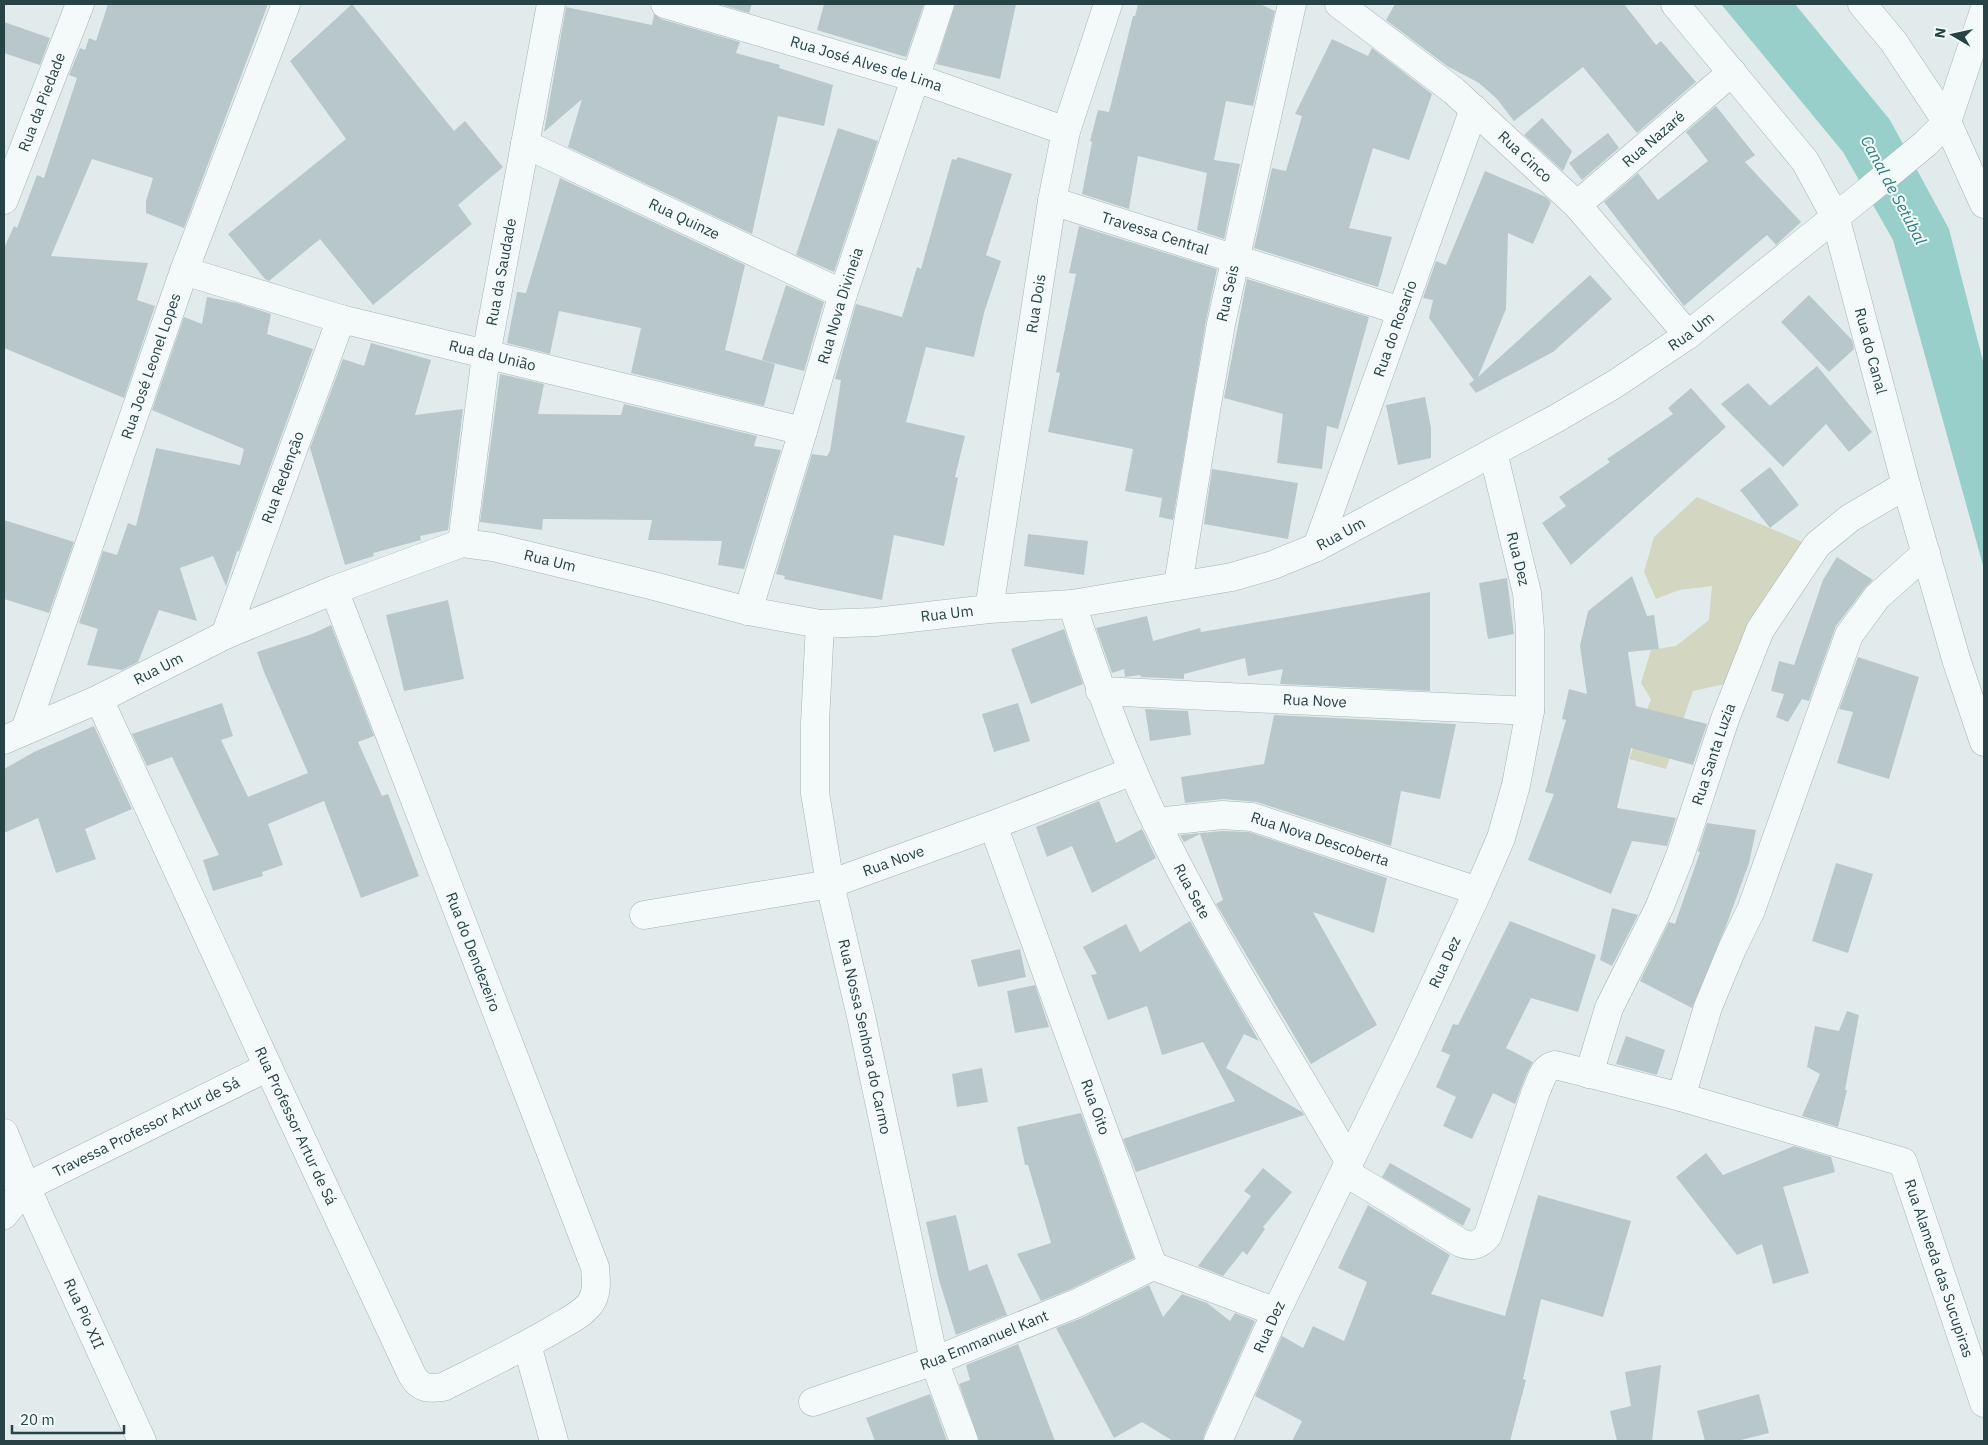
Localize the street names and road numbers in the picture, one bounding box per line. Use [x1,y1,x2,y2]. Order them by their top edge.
street label: Rua José Alves de Lima [788,31,945,96]
street label: Rua da Piedade [14,50,69,154]
street label: Rua Nazaré [1618,107,1689,171]
street label: Rua Cinco [1494,127,1556,186]
street label: Rua Quinze [646,194,723,243]
street label: Travessa Central [1099,207,1211,259]
street label: Rua da Saudade [482,217,520,327]
street label: Rua Nova Divineia [813,245,867,366]
street label: Rua Seis [1212,263,1243,323]
street label: Rua Dois [1022,273,1050,334]
street label: Rua do Rosario [1369,278,1421,379]
street label: Rua José Leonel Lopes [116,290,185,442]
street label: Rua do Canal [1851,306,1892,396]
street label: Rua Um [1664,308,1718,355]
street label: Rua da União [447,336,538,375]
street label: Rua Redenção [257,428,308,526]
street label: Rua Um [1313,513,1368,555]
street label: Rua Dez [1503,530,1534,588]
street label: Rua Um [522,545,578,576]
street label: Rua Um [920,601,974,626]
street label: Rua Um [130,648,186,689]
street label: Rua Nove [1282,690,1347,711]
street label: Rua Santa Luzia [1687,700,1739,808]
street label: Rua Nova Descoberta [1248,807,1392,870]
street label: Rua Nove [860,841,927,880]
street label: Rua Sete [1170,860,1215,922]
street label: Rua do Dendezeiro [442,889,505,1014]
street label: Rua Dez [1424,933,1465,991]
street label: Rua Nossa Senhora do Carmo [834,937,896,1136]
street label: Rua Professor Artur de Sá [251,1043,341,1208]
street label: Travessa Professor Artur de Sá [50,1073,243,1181]
street label: Rua Oito [1077,1076,1115,1137]
street label: Rua Alameda das Sucupiras [1900,1177,1978,1360]
street label: Rua Pio XII [60,1275,109,1352]
street label: Rua Dez [1249,1298,1289,1356]
street label: Rua Emmanuel Kant [917,1306,1051,1374]

